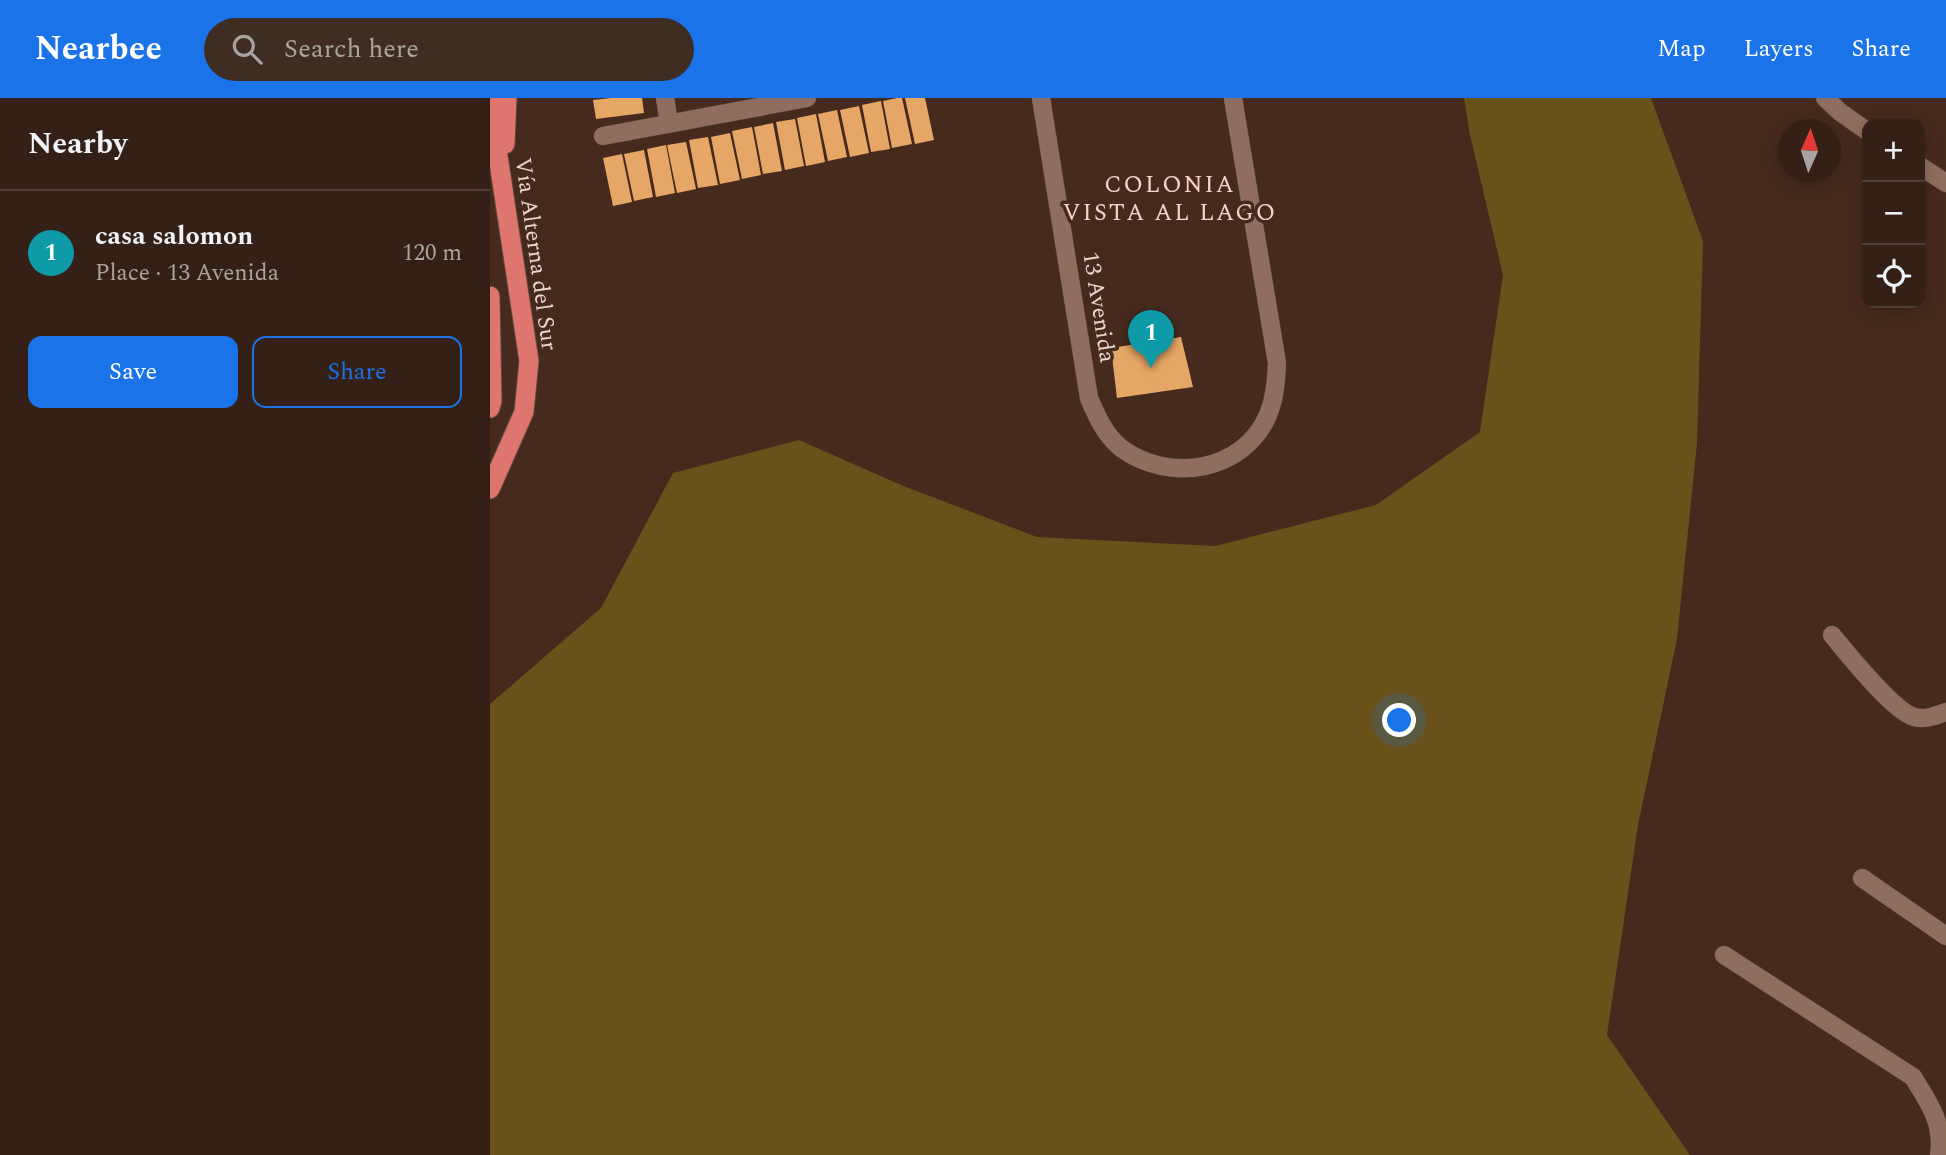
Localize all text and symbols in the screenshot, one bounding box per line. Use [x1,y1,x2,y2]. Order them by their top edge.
search box [204,18,694,81]
text: Nearbee [35,24,162,74]
text: Search here [284,29,419,69]
icon: search [228,30,266,68]
text: Map [1657,31,1706,67]
text: Layers [1744,31,1814,67]
text: Share [1852,31,1911,67]
north arrow [1778,119,1841,182]
map controls [1862,119,1925,308]
button: + [1862,119,1925,182]
text: Nearby [28,121,127,167]
street label: Vía Alterna del Sur [505,156,566,353]
district label: COLONIA VISTA AL LAGO [1063,167,1277,231]
button: − [1862,182,1925,245]
text: casa salomon [95,216,253,256]
text: 1 [45,236,57,271]
text: 120 m [402,236,462,271]
button: locate [1862,245,1925,308]
street label: 13 Avenida [1072,249,1125,365]
text: Place · 13 Avenida [95,256,279,291]
pin: 1 [1128,310,1174,368]
button: Save [28,336,238,408]
button: Share [252,336,462,408]
your location [1382,703,1416,737]

